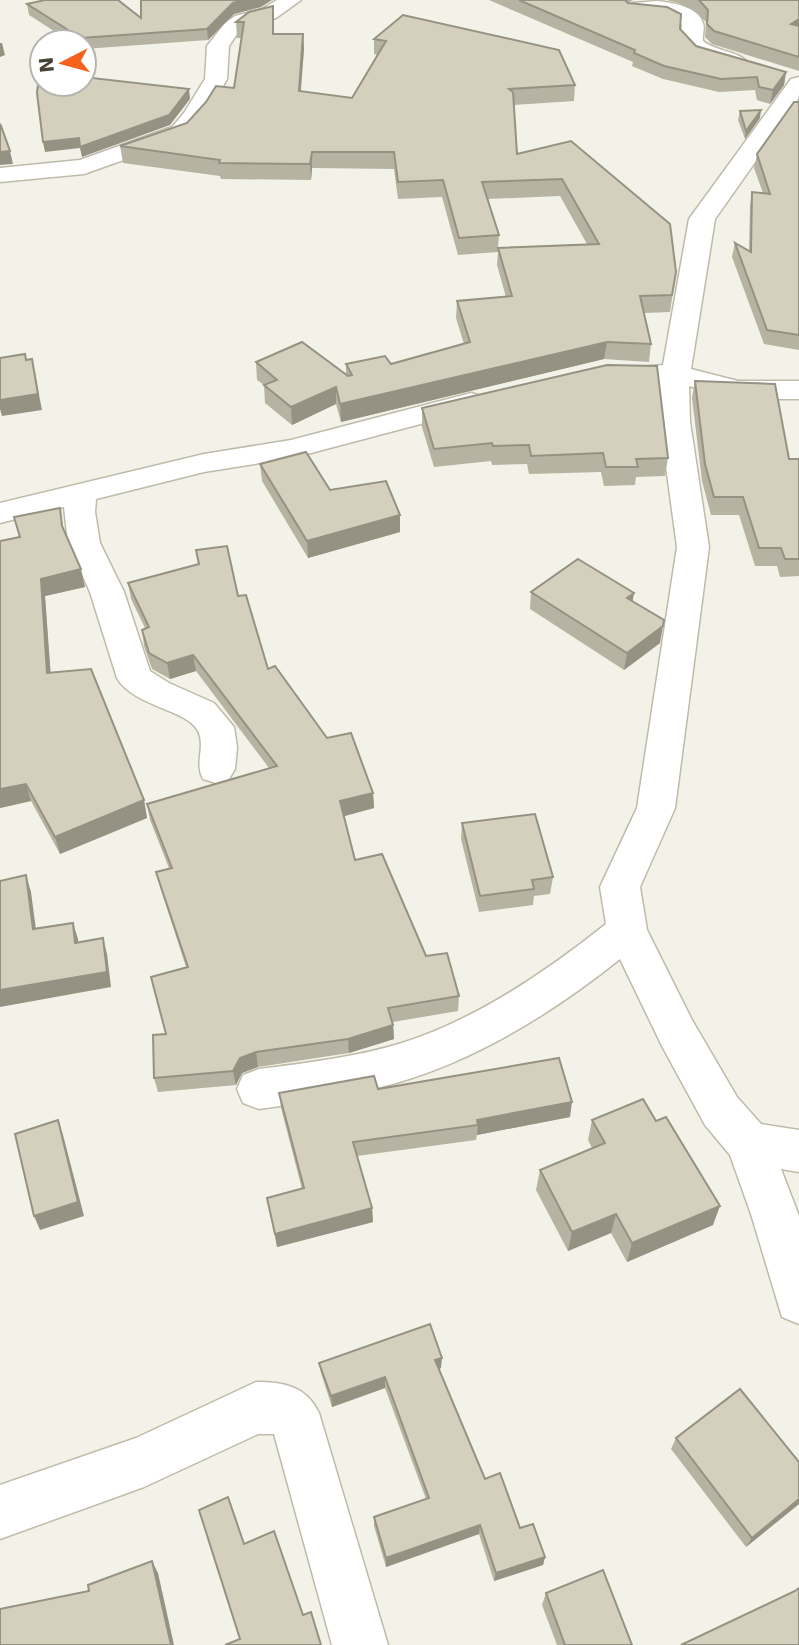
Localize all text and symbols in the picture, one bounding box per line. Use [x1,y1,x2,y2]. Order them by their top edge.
north arrow [28,28,98,98]
text: N [34,56,58,74]

